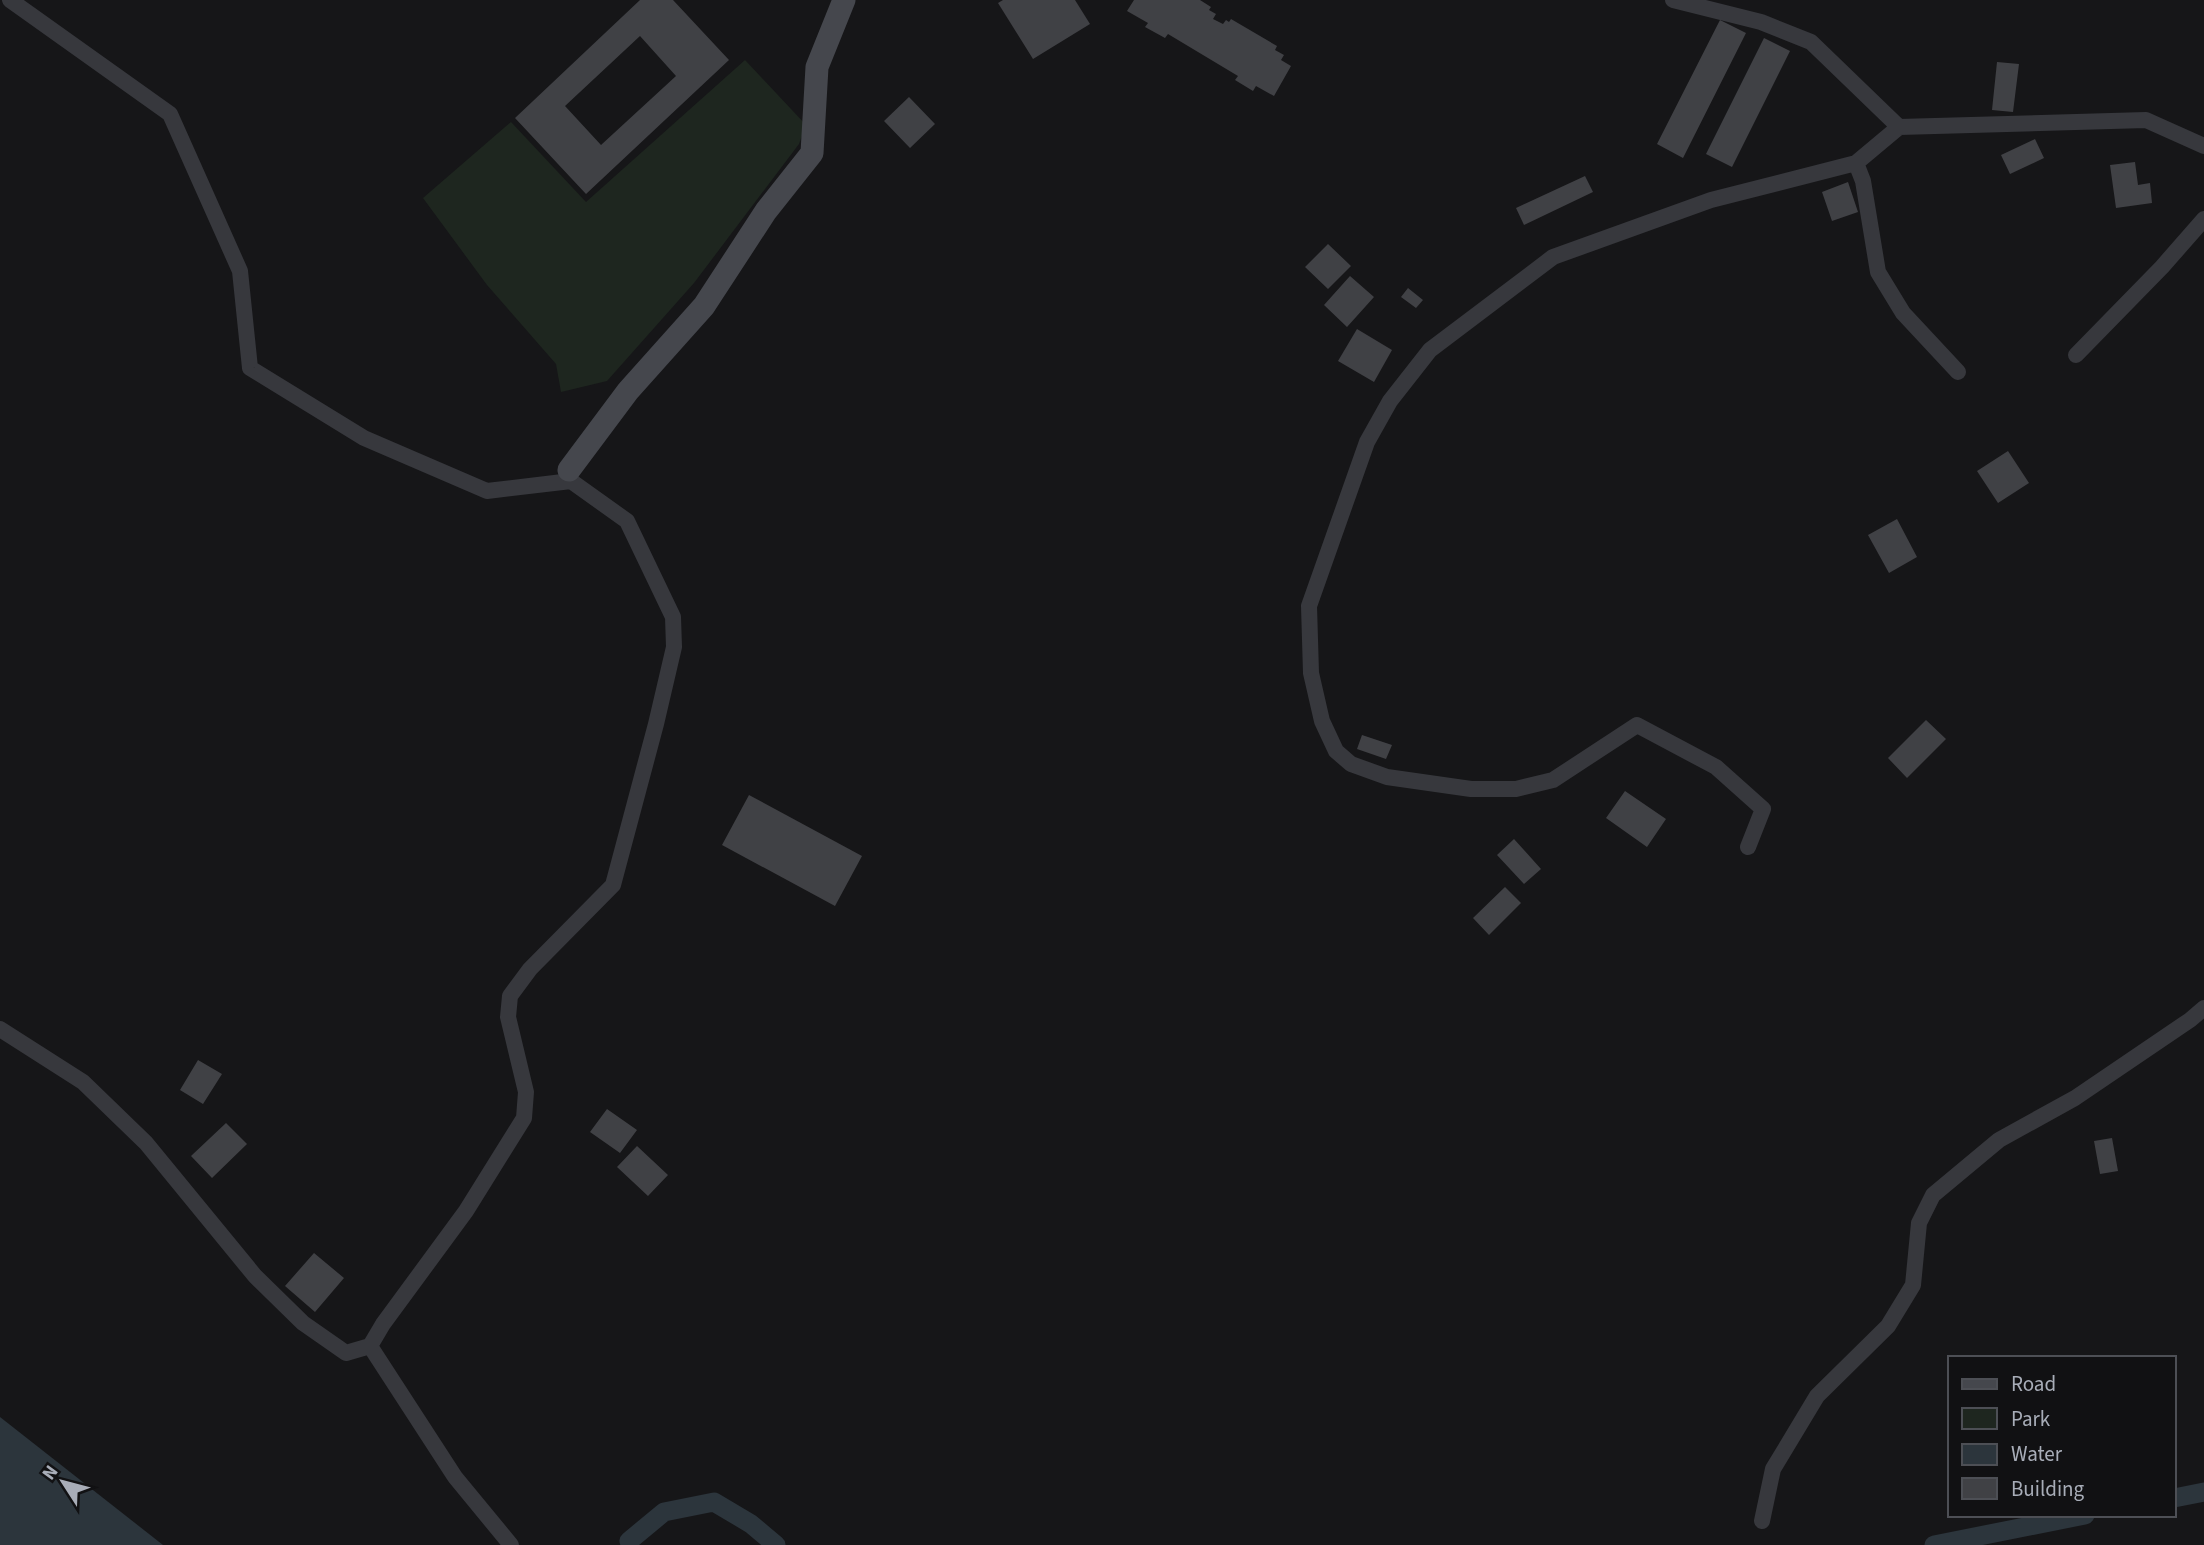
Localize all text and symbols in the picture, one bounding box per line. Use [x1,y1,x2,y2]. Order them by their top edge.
legend [1948,1356,2176,1517]
text: Road [2011,1369,2056,1399]
text: Park [2011,1404,2051,1434]
text: Water [2011,1439,2063,1469]
north arrow [28,1447,98,1517]
text: N [36,1460,65,1486]
text: Building [2011,1474,2085,1504]

